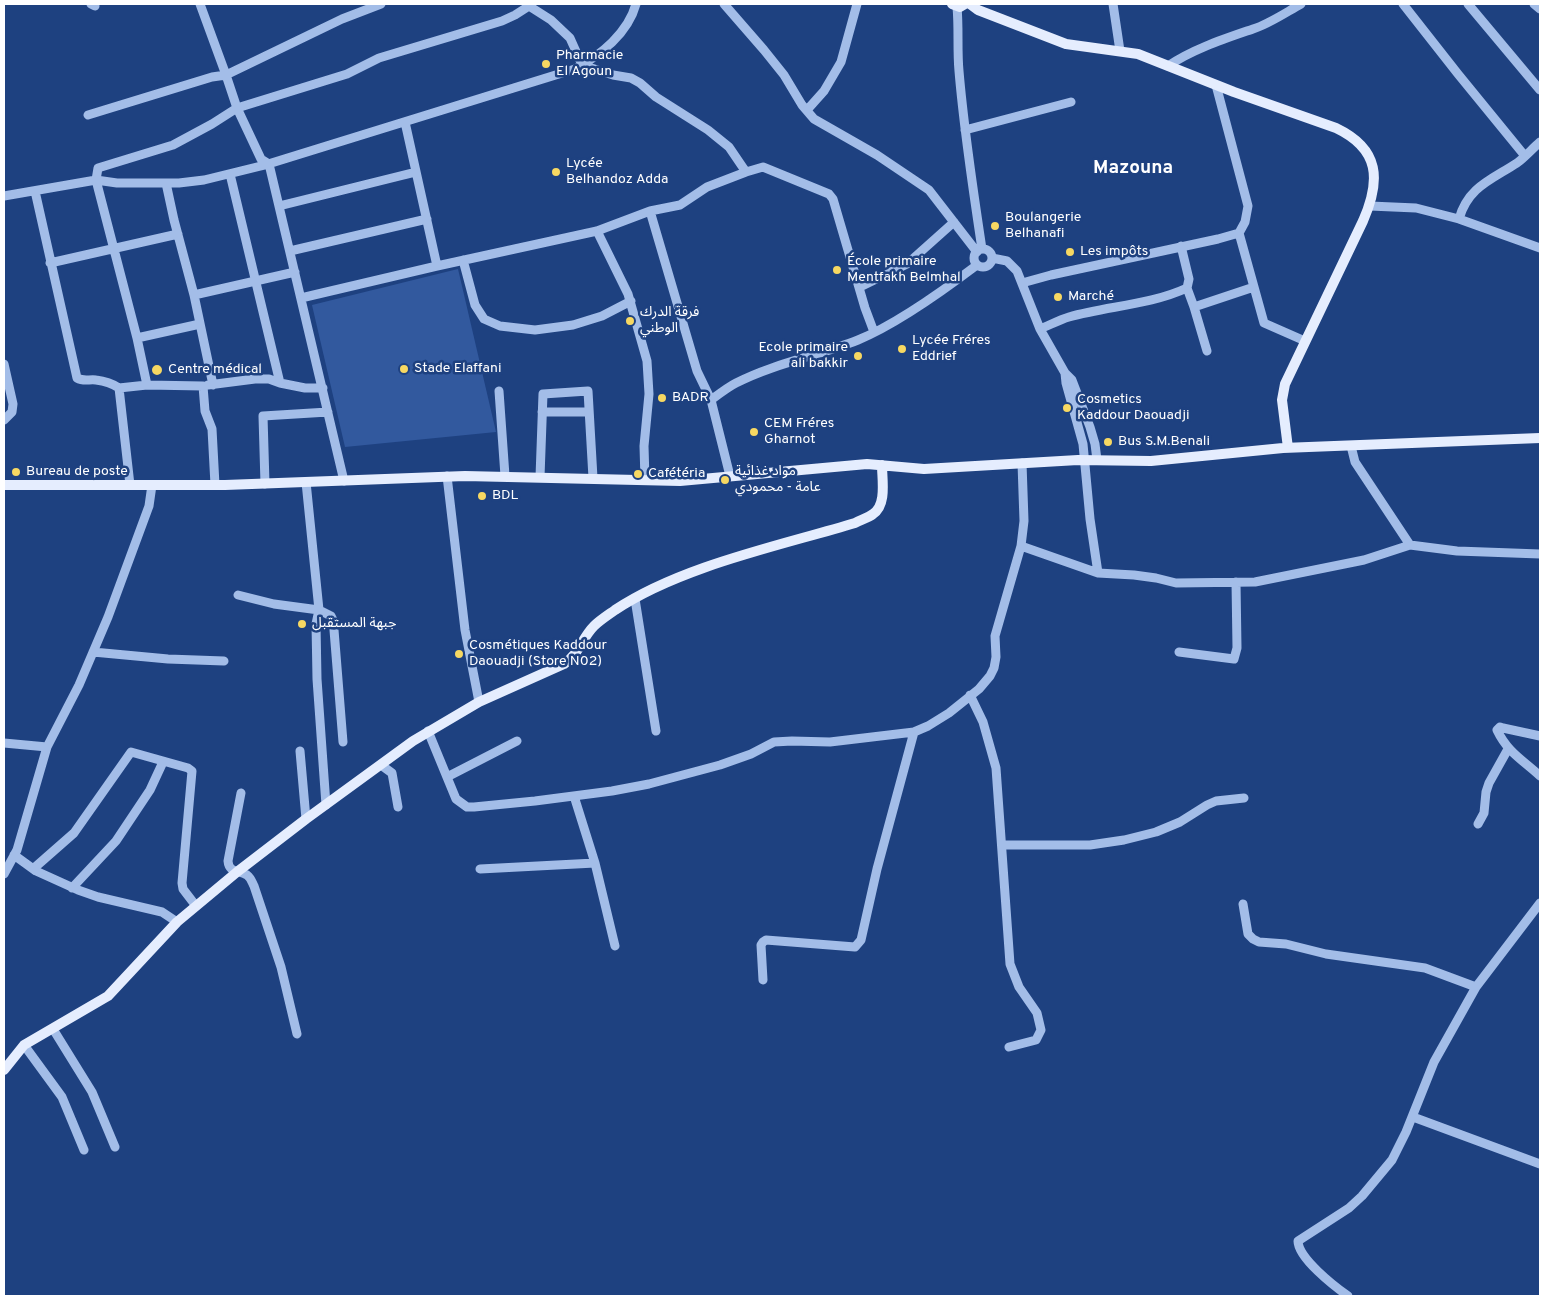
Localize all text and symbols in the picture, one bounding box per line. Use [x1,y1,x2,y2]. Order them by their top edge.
place label: Pharmacie El Agoun [556,48,623,80]
marker: Pharmacie El Agoun [540,58,552,70]
place label: Lycée Belhandoz Adda [566,156,668,188]
district label: Mazouna [1093,158,1173,180]
marker: Lycée Belhandoz Adda [550,166,562,178]
place label: Boulangerie Belhanafi [1005,210,1081,242]
marker: Boulangerie Belhanafi [989,220,1001,232]
place label: Les impôts [1080,244,1148,260]
marker: Les impôts [1064,246,1076,258]
place label: École primaire Mentfakh Belmhal [847,254,961,286]
marker: École primaire Mentfakh Belmhal [831,264,843,276]
place label: Marché [1068,289,1114,305]
marker: Marché [1052,291,1064,303]
place label: فرقة الدرك الوطني [640,305,699,338]
marker: فرقة الدرك الوطني [624,315,636,327]
place label: Lycée Fréres Eddrief [912,333,991,366]
place label: Ecole primaire ali bakkir [758,340,848,372]
marker: Lycée Fréres Eddrief [896,343,908,355]
marker: Ecole primaire ali bakkir [852,350,864,362]
place label: Stade Elaffani [414,361,501,377]
place label: Centre médical [168,362,262,378]
marker: Centre médical [150,363,164,377]
marker: Stade Elaffani [398,363,410,375]
place label: BADR [672,390,709,406]
marker: BADR [656,392,668,404]
place label: Cosmetics Kaddour Daouadji [1077,392,1190,424]
marker: Cosmetics Kaddour Daouadji [1061,402,1073,414]
place label: CEM Fréres Gharnot [764,416,834,448]
marker: CEM Fréres Gharnot [748,426,760,438]
place label: Bus S.M.Benali [1118,434,1210,450]
marker: Bus S.M.Benali [1102,436,1114,448]
place label: Bureau de poste [26,464,128,480]
place label: مواد غذائية عامة - محمودي [735,464,821,497]
marker: Bureau de poste [10,466,22,478]
place label: Cafétéria [648,466,705,482]
marker: Cafétéria [632,468,644,480]
marker: مواد غذائية عامة - محمودي [719,474,731,486]
place label: BDL [492,488,518,504]
marker: BDL [476,490,488,502]
place label: جبهة المستقبل [312,616,396,632]
marker: جبهة المستقبل [296,618,308,630]
place label: Cosmétiques Kaddour Daouadji (Store N02) [469,638,607,670]
marker: Cosmétiques Kaddour Daouadji (Store N02) [453,648,465,660]

